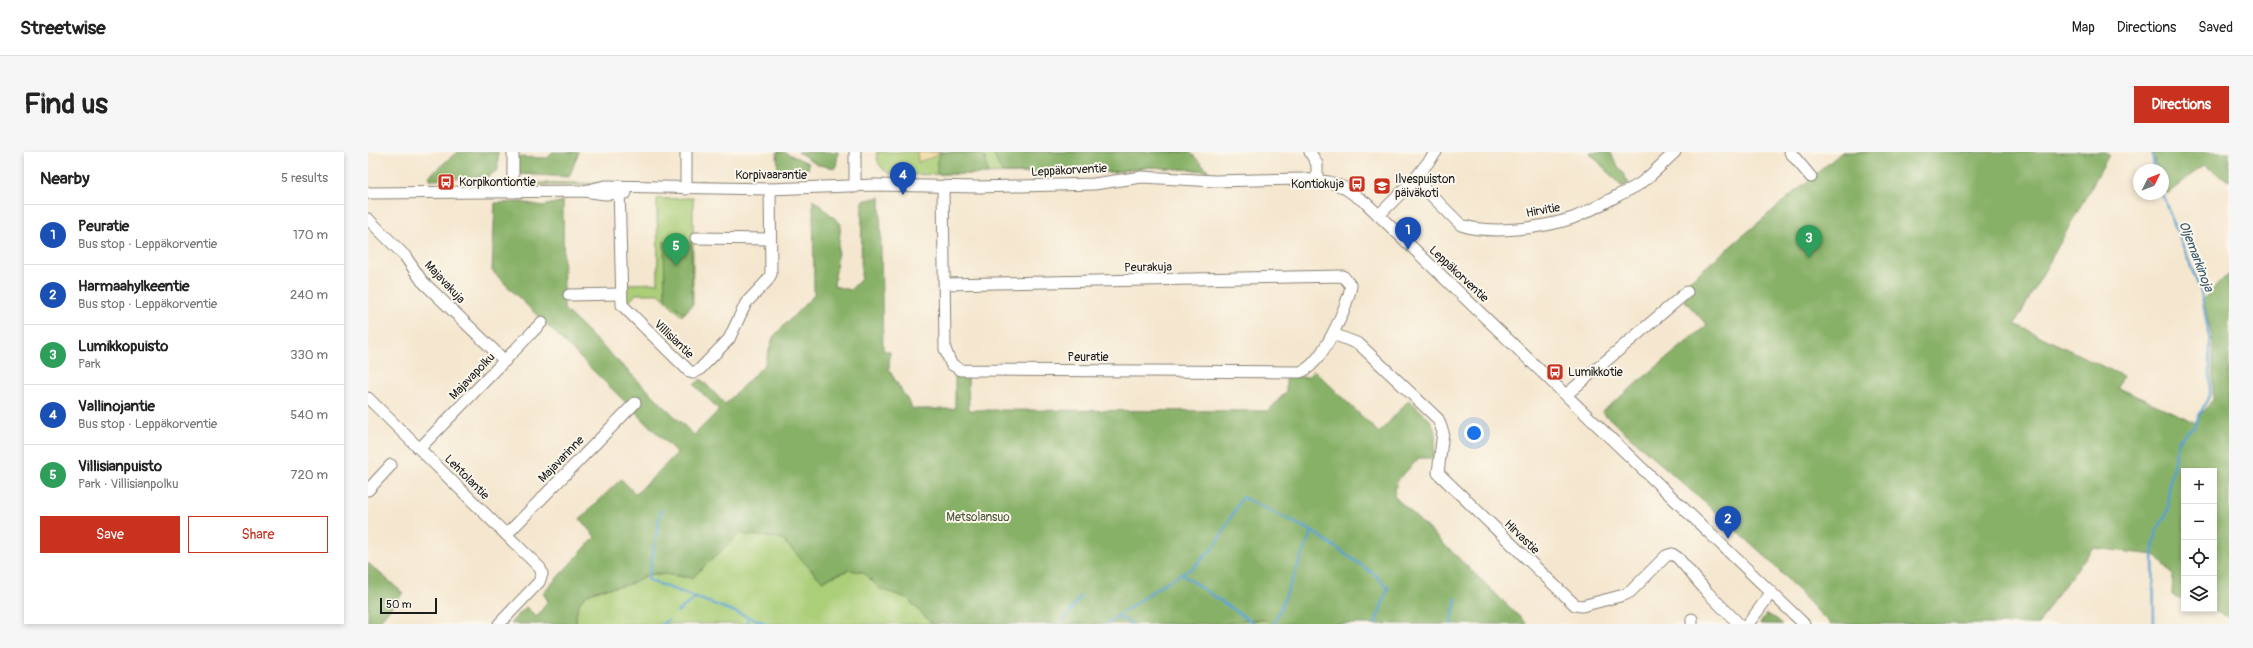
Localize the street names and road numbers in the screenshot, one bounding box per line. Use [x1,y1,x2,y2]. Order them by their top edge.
street label: Leppäkorventie [1031,161,1107,180]
street label: Korpivaarantie [735,168,807,183]
street label: Hirvitie [1525,200,1561,221]
street label: Leppäkorventie [1426,243,1492,306]
street label: Majavakuja [421,258,468,307]
street label: Peurakuja [1124,260,1172,275]
street label: Villisiantie [651,317,697,362]
street label: Majavapolku [446,350,498,403]
street label: Peuratie [1068,350,1109,365]
street label: Majavarinne [535,433,587,486]
street label: Lehtolantie [441,452,492,503]
street label: Hirvastie [1501,517,1542,558]

